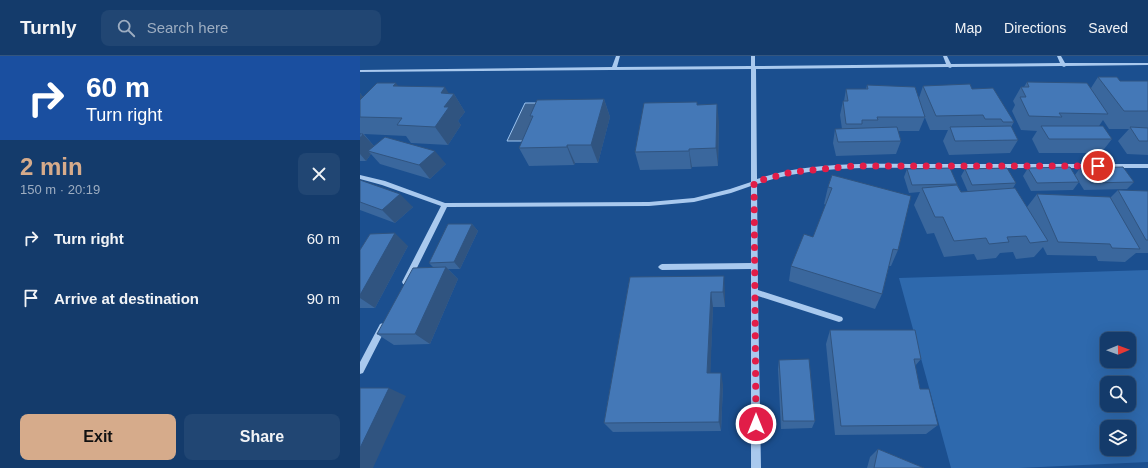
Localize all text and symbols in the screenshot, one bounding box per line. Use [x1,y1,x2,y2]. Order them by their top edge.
search box [101,10,381,46]
text: Turnly [20,17,77,38]
icon: search [115,17,137,39]
text: Search here [147,19,228,36]
text: Map [955,20,982,36]
text: Directions [1004,20,1066,36]
text: Saved [1088,20,1128,36]
icon: right [20,72,72,124]
text: 60 m [86,72,150,103]
text: Turn right [86,105,162,125]
pin [1081,149,1115,183]
text: 2 min [20,153,83,180]
button: close [298,153,340,195]
icon: arrive [1087,155,1109,177]
text: 150 m · 20:19 [20,182,100,197]
icon: right [20,227,42,249]
text: Turn right [54,230,124,247]
text: 60 m [307,230,340,247]
icon: arrive [20,287,42,309]
text: Arrive at destination [54,290,199,307]
text: 90 m [307,290,340,307]
north arrow [1100,332,1136,368]
map controls [1100,332,1136,456]
button: search [1100,376,1136,412]
position arrow [735,403,777,445]
button: Exit [20,414,176,460]
button: Share [184,414,340,460]
button: layers [1100,420,1136,456]

